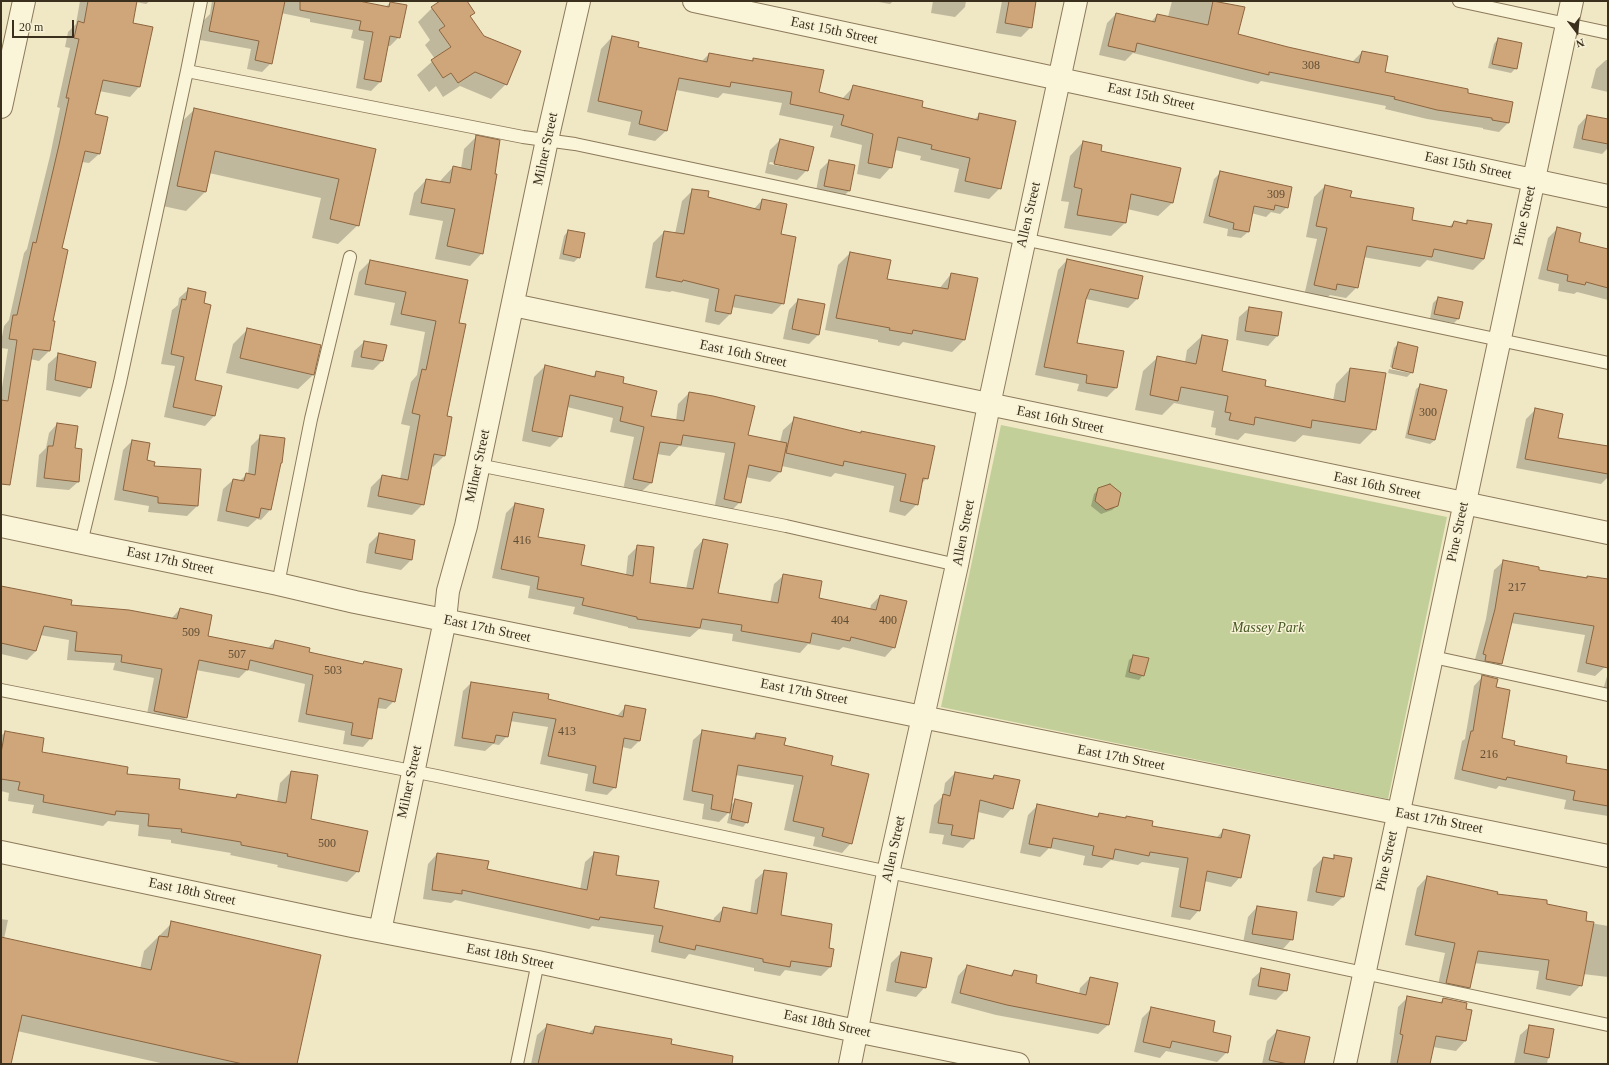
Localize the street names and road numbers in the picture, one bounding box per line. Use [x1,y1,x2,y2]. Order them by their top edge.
street label: East 15th Street [789,14,879,48]
street label: East 15th Street [1106,80,1196,114]
street label: Milner Street [530,111,562,187]
street label: East 15th Street [1423,149,1513,183]
street label: Allen Street [1013,180,1045,250]
street label: Pine Street [1510,184,1540,248]
street label: East 16th Street [698,337,788,371]
street label: East 16th Street [1015,403,1105,437]
street label: Milner Street [462,428,494,504]
street label: East 16th Street [1332,469,1422,503]
street label: Allen Street [949,498,979,568]
street label: Pine Street [1443,500,1473,564]
street label: East 17th Street [125,544,215,578]
street label: East 17th Street [442,612,532,646]
street label: East 17th Street [759,675,849,709]
street label: East 17th Street [1076,741,1166,775]
street label: Milner Street [394,744,426,820]
street label: East 17th Street [1394,804,1484,838]
street label: Allen Street [879,814,909,884]
street label: Pine Street [1372,829,1402,893]
street label: East 18th Street [147,875,237,909]
street label: East 18th Street [465,940,555,974]
street label: East 18th Street [782,1007,872,1041]

